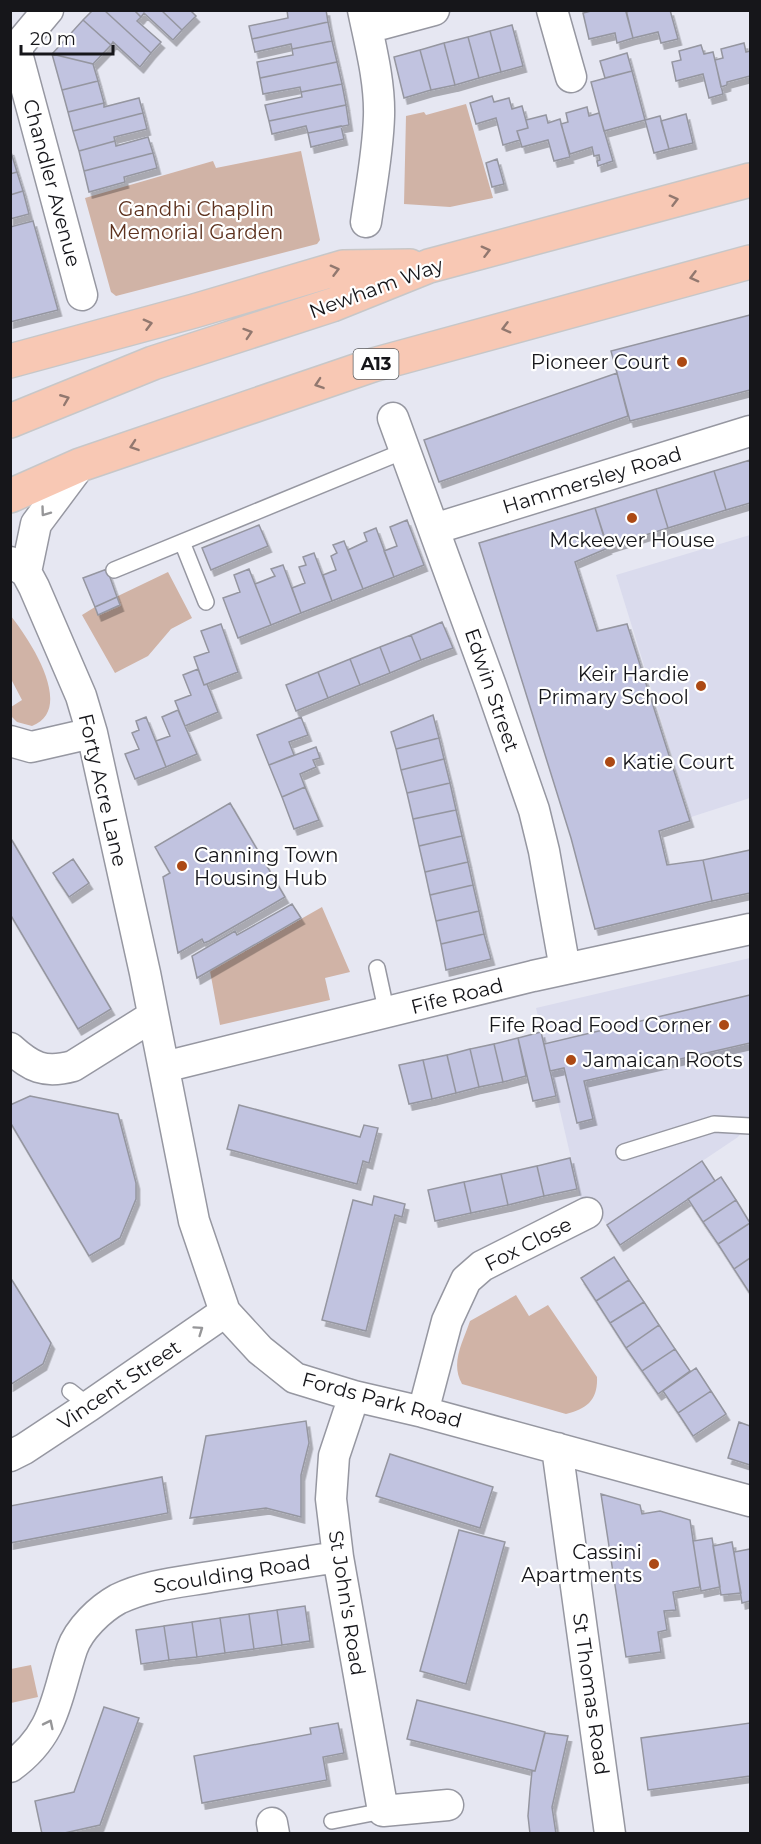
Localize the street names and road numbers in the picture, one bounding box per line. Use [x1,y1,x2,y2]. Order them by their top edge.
street label: Chandler Avenue [18,96,86,270]
street label: Newham Way [306,253,446,323]
road number: A13 [354,349,398,379]
street label: Hammersley Road [500,441,684,519]
street label: Edwin Street [460,625,524,755]
street label: Forty Acre Lane [74,711,132,869]
street label: Fife Road [408,973,506,1019]
street label: Fox Close [481,1212,575,1276]
street label: Vincent Street [53,1335,185,1435]
street label: Fords Park Road [299,1367,465,1433]
street label: St John's Road [324,1529,370,1677]
street label: Scoulding Road [152,1550,312,1598]
street label: St Thomas Road [568,1611,614,1777]

